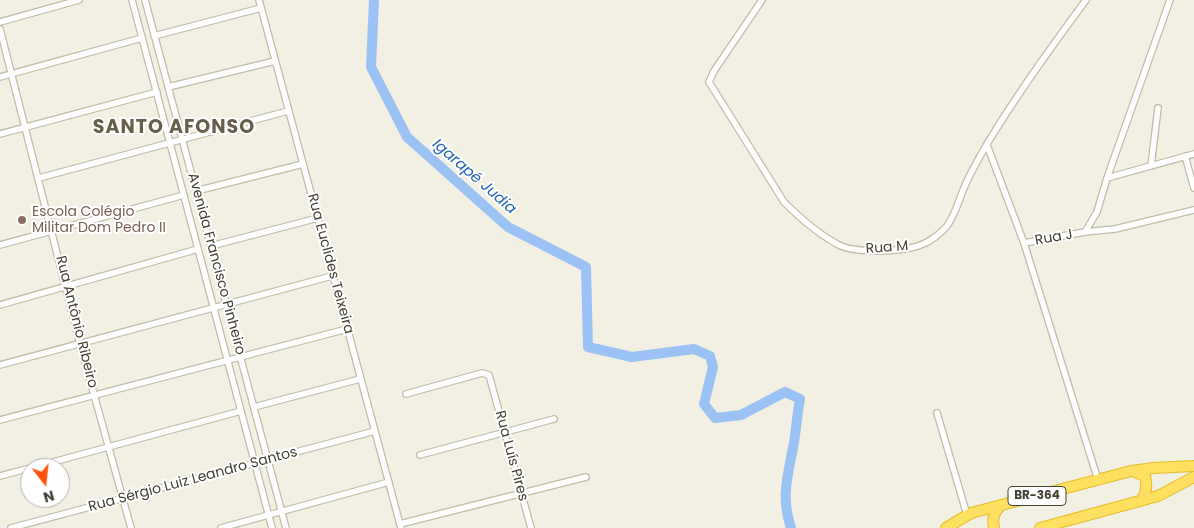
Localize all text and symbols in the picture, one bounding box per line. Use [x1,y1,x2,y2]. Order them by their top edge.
district label: SANTO AFONSO [91,117,257,139]
water label: Igarapé Judia [428,136,520,218]
street label: Avenida Francisco Pinheiro [184,171,248,357]
street label: Rua Euclides Teixeira [303,192,357,336]
place label: Escola Colégio Militar Dom Pedro II [32,204,166,236]
marker: Escola Colégio Militar Dom Pedro II [16,214,28,226]
street label: Rua J [1034,226,1074,250]
street label: Rua M [865,238,909,258]
street label: Rua Antônio Ribeiro [51,254,101,390]
street label: Rua Luís Pires [491,409,531,503]
street label: Rua Sérgio Luiz Leandro Santos [87,444,299,516]
north arrow [20,458,70,508]
text: N [41,485,57,508]
road number: BR-364 [1008,486,1066,506]

